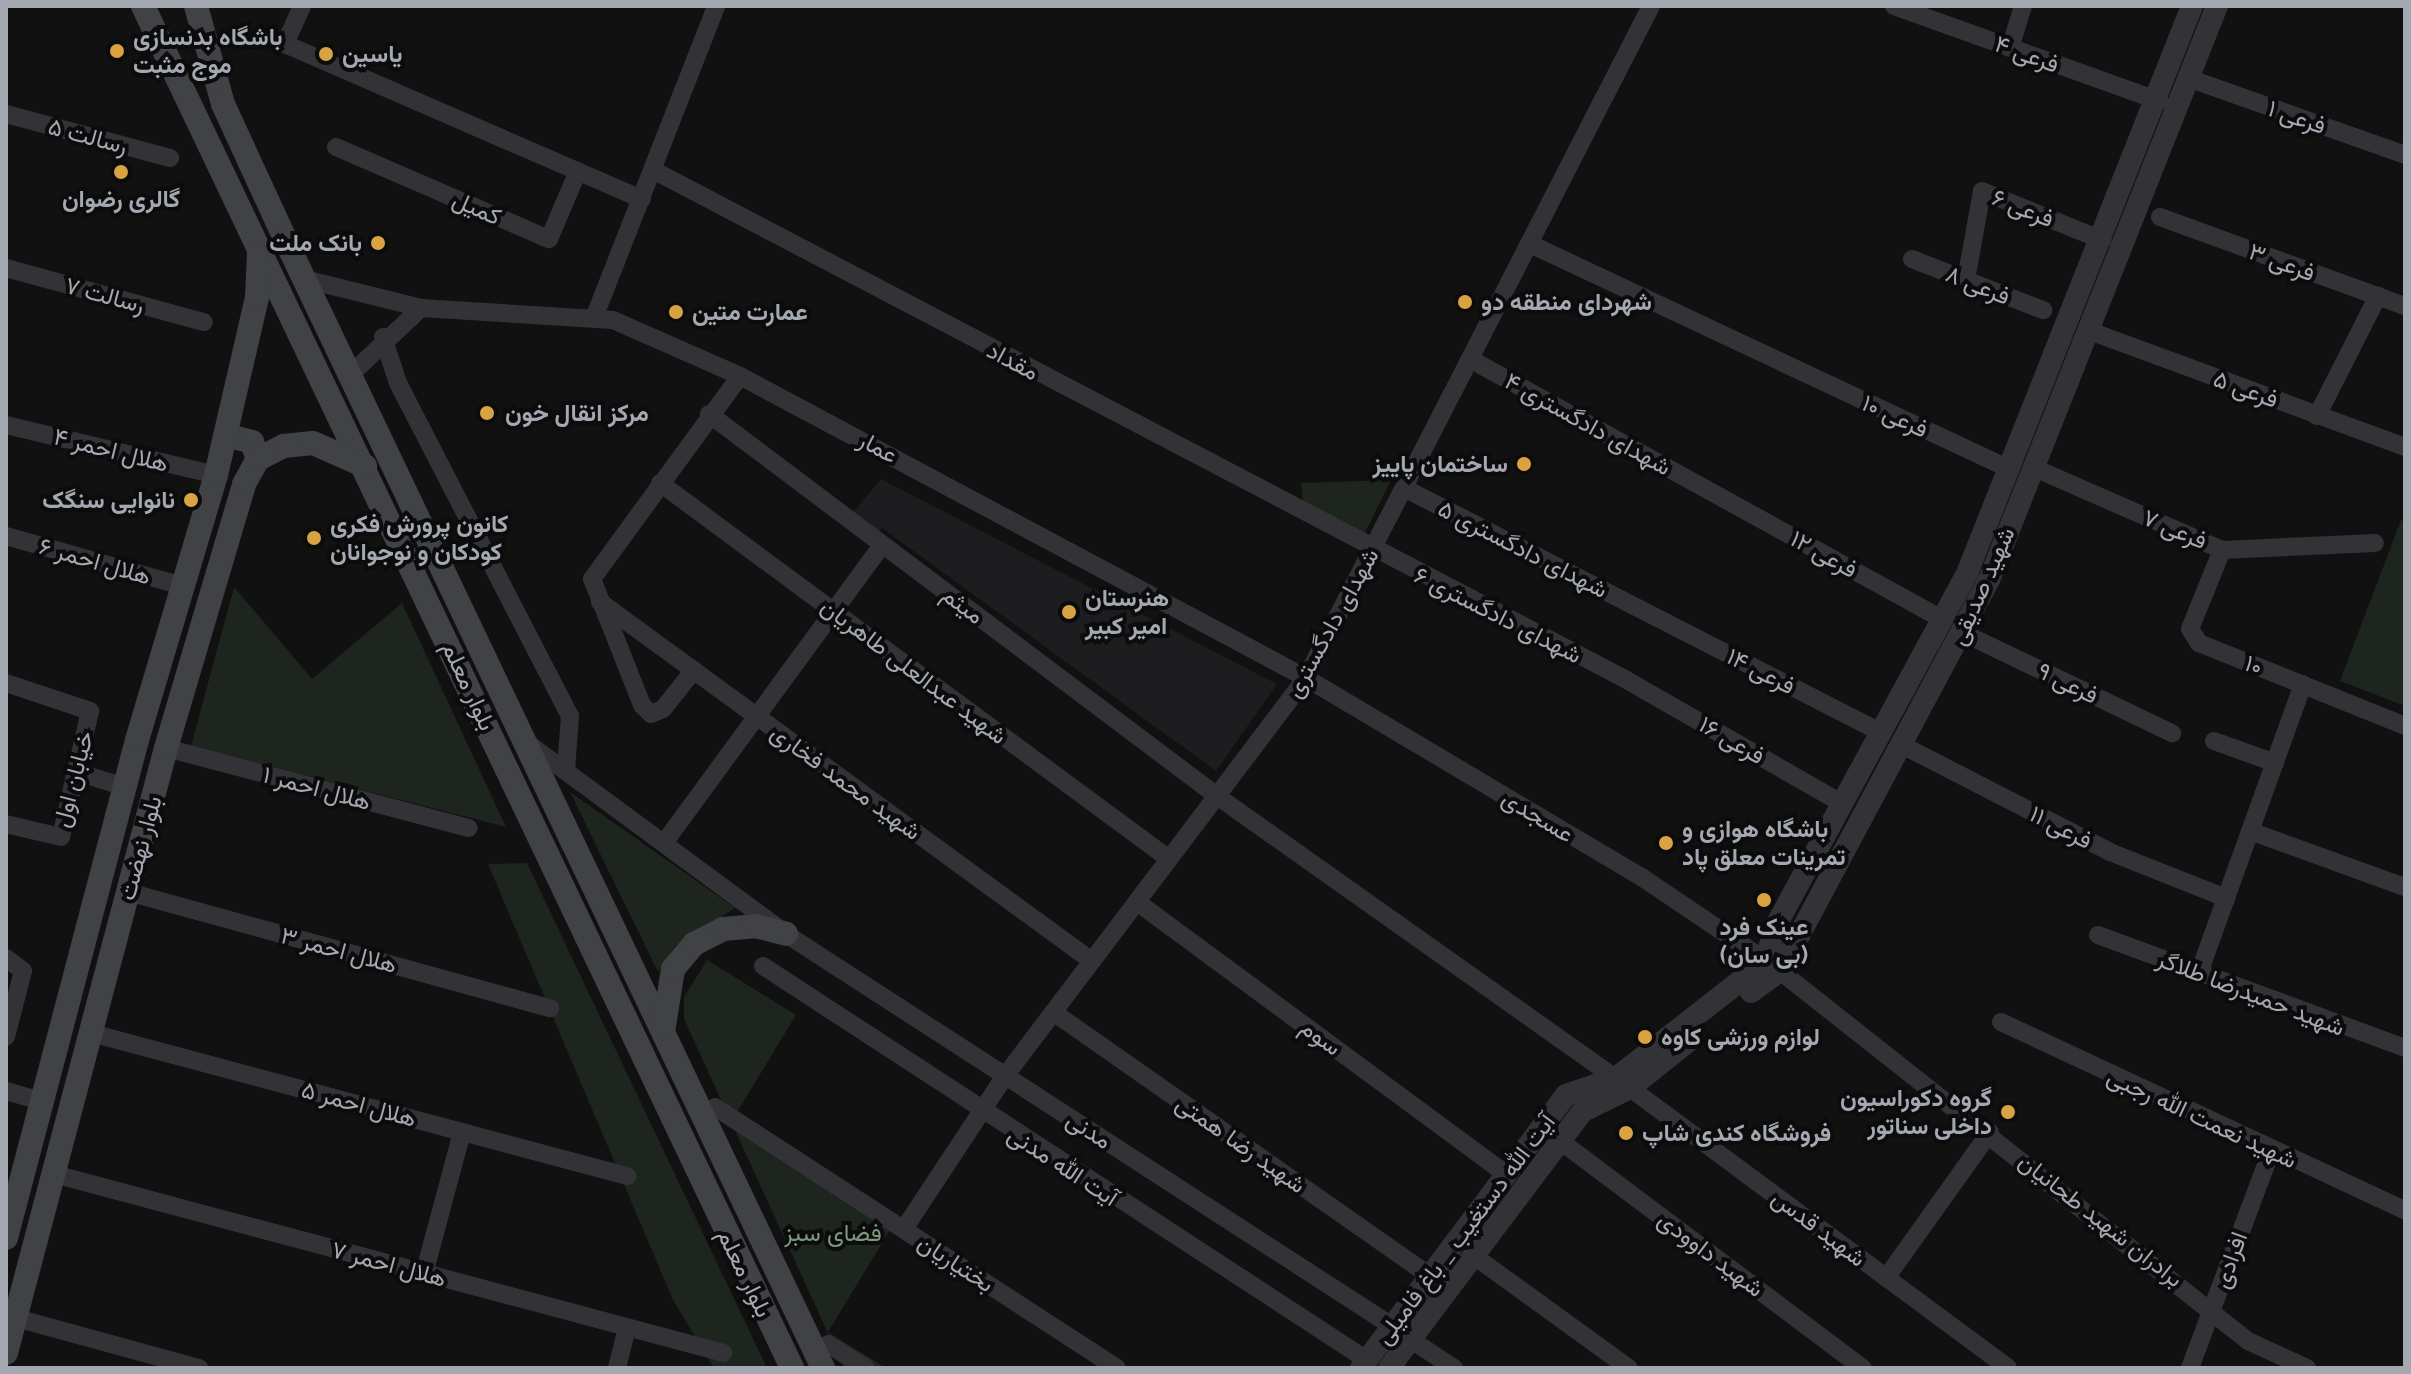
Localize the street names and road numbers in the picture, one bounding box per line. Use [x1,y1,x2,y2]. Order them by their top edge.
street label: فرعی ۴ [1991,29,2063,79]
street label: فرعی ۱ [2264,94,2330,140]
street label: رسالت ۵ [45,112,131,160]
street label: فرعی ۶ [1988,183,2058,233]
street label: کمیل [448,185,506,231]
street label: فرعی ۳ [2245,237,2319,287]
street label: فرعی ۸ [1942,259,2014,311]
street label: رسالت ۷ [62,271,148,319]
street label: مقداد [982,335,1044,387]
street label: فرعی ۵ [2210,364,2282,414]
street label: شهدای دادگستری ۴ [1500,366,1676,482]
street label: فرعی ۱۰ [1857,388,1933,444]
street label: هلال احمر ۴ [51,422,171,478]
street label: عمار [853,425,903,469]
street label: شهدای دادگستری ۵ [1433,494,1613,604]
street label: فرعی ۷ [2139,503,2211,555]
street label: شهید صدیقی [1943,522,2021,650]
street label: فرعی ۱۲ [1786,524,1862,584]
street label: هلال احمر ۶ [36,531,154,591]
street label: شهدای دادگستری [1279,543,1385,703]
street label: شهدای دادگستری ۶ [1409,560,1587,670]
street label: میثم [936,580,990,630]
street label: شهید عبدالعلی طاهریان [815,592,1013,750]
street label: بلوار معلم [436,637,502,735]
street label: فرعی ۱۴ [1722,642,1800,700]
street label: ۱۰ [2241,649,2267,681]
street label: فرعی ۹ [2033,656,2103,710]
street label: فرعی ۱۶ [1694,710,1770,770]
street label: شهید محمد فخاری [765,718,927,846]
street label: خیابان اول [46,728,100,830]
street label: هلال احمر ۱ [260,760,374,816]
street label: عسجدی [1497,783,1579,849]
street label: بلوار نهضت [112,793,168,903]
street label: فرعی ۱۱ [2025,799,2097,855]
street label: هلال احمر ۳ [278,921,400,979]
street label: شهید حمیدرضا طلاگر [2153,944,2349,1042]
street label: سوم [1295,1012,1347,1062]
street label: شهید نعمت الله رجبی [2103,1061,2301,1175]
street label: هلال احمر ۵ [298,1075,420,1133]
street label: شهید رضا همتی [1171,1089,1311,1199]
street label: مدنی [1061,1105,1117,1155]
street label: آیت الله دستغیب _ باغ فامیلی [1369,1108,1561,1350]
street label: آیت الله مدنی [1002,1120,1124,1212]
street label: برادران شهید طحانیان [2013,1147,2189,1293]
street label: شهید قدس [1766,1183,1872,1273]
street label: شهید داوودی [1652,1205,1770,1303]
street label: بلوار معلم [711,1224,779,1322]
street label: بختیاریان [912,1228,1000,1298]
street label: افرادی [2207,1228,2253,1292]
street label: هلال احمر ۷ [329,1235,449,1293]

